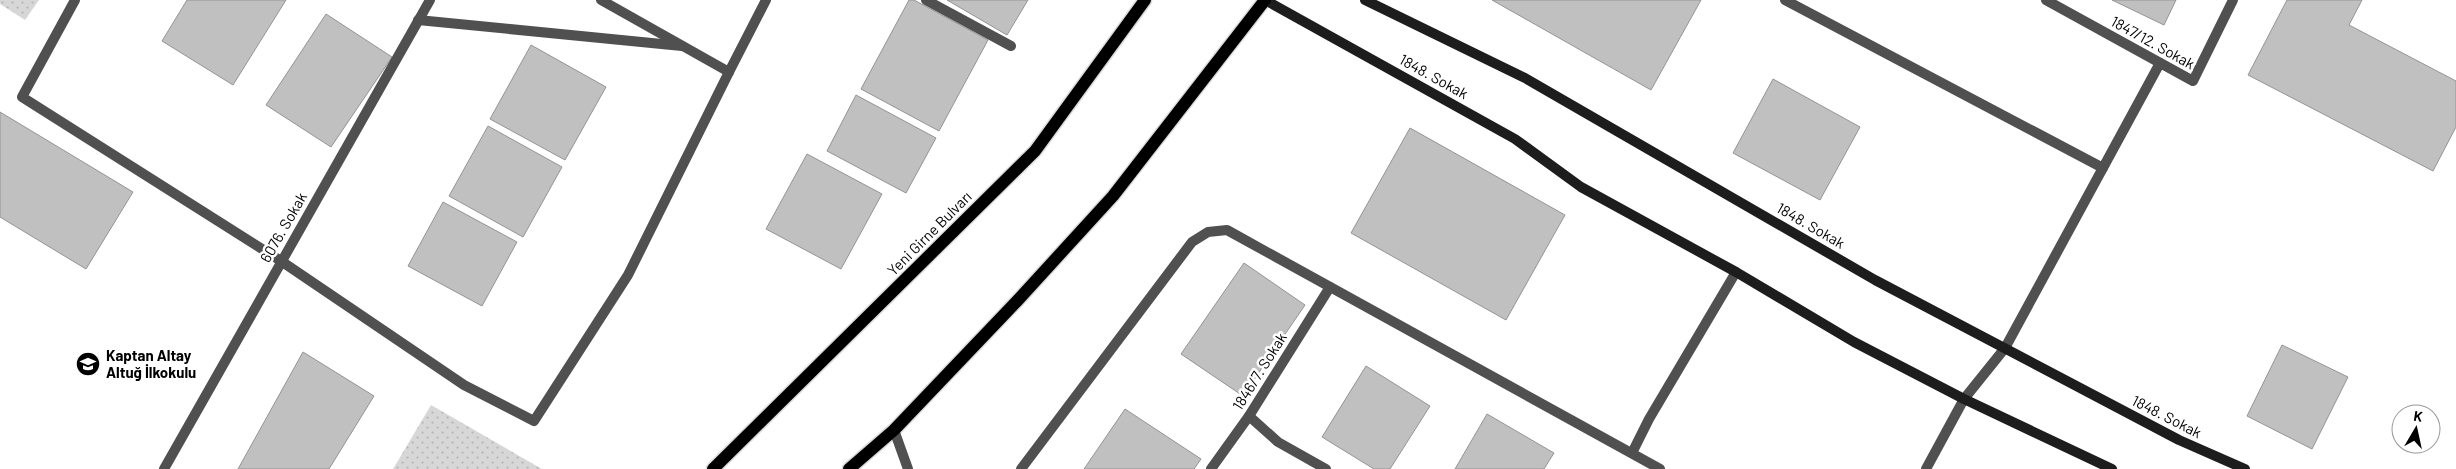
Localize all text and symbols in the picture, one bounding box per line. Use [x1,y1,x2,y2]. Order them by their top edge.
street label: 1847/12. Sokak [2108,12,2198,73]
street label: 1848. Sokak [1396,50,1472,102]
street label: Yeni Girne Bulvarı [883,187,975,279]
street label: 6076. Sokak [256,188,310,265]
street label: 1848. Sokak [1774,198,1849,252]
street label: 1846/7. Sokak [1228,328,1290,413]
place label: Kaptan Altay Altuğ İlkokulu [106,346,196,381]
school or university icon: Kaptan Altay Altuğ İlkokulu [75,351,101,377]
street label: 1848. Sokak [2129,391,2205,441]
north arrow [2391,404,2441,454]
text: K [2412,407,2424,425]

